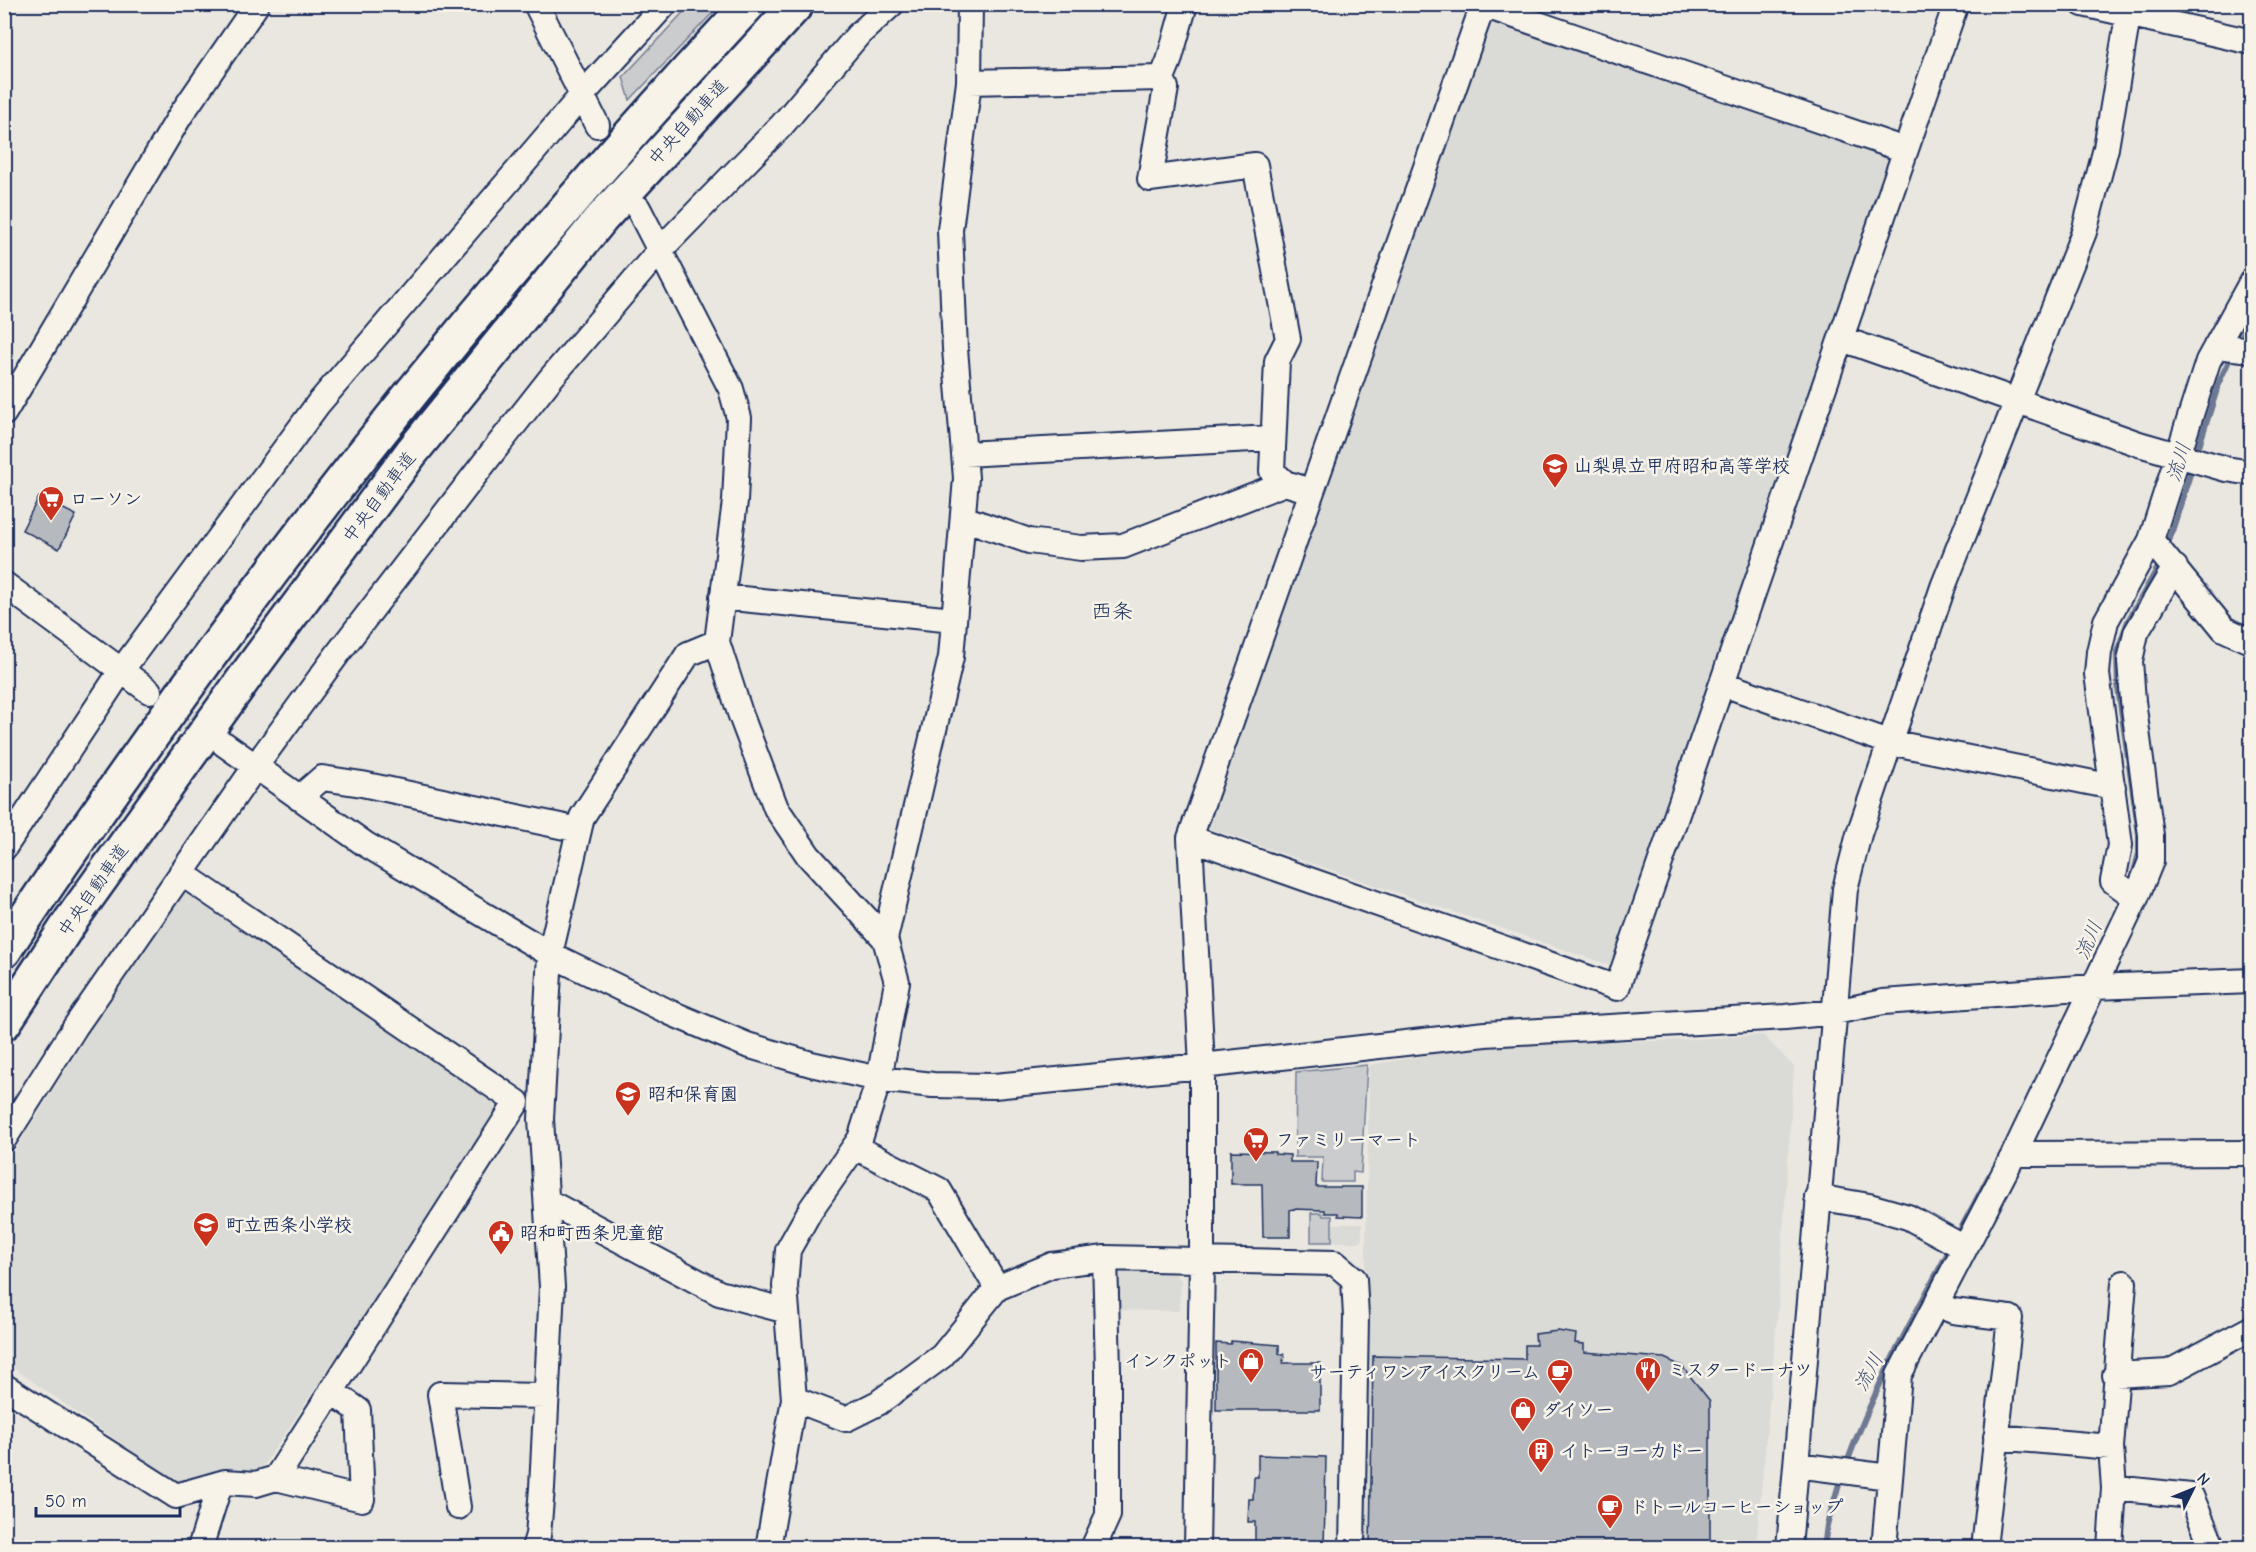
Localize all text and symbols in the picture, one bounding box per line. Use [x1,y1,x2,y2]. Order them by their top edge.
street label: 中央自動車道 [644,75,732,169]
water label: 流川 [2162,440,2195,485]
street label: 中央自動車道 [339,448,420,547]
school or university icon: 山梨県立甲府昭和高等学校 [1540,451,1570,489]
place label: 山梨県立甲府昭和高等学校 [1574,456,1790,477]
supermarket icon: ローソン [36,484,66,522]
place label: ローソン [70,489,142,510]
district label: 西条 [1091,599,1133,623]
street label: 中央自動車道 [54,840,133,941]
water label: 流川 [2070,917,2107,963]
school or university icon: 昭和保育園 [613,1079,643,1117]
place label: 昭和保育園 [648,1084,738,1105]
supermarket icon: ファミリーマート [1241,1125,1271,1163]
place label: ファミリーマート [1276,1130,1421,1151]
school or university icon: 町立西条小学校 [191,1210,221,1248]
place label: 町立西条小学校 [226,1215,352,1236]
public building icon: 昭和町西条児童館 [486,1218,516,1256]
place label: 昭和町西条児童館 [520,1223,664,1244]
shop icon: インクポット [1236,1346,1266,1384]
water label: 流川 [1849,1349,1888,1395]
place label: インクポット [1124,1351,1232,1372]
restaurant icon: ミスタードーナツ [1633,1355,1663,1393]
cafe icon: サーティワンアイスクリーム [1545,1357,1575,1395]
place label: ミスタードーナツ [1668,1360,1812,1381]
place label: サーティワンアイスクリーム [1310,1362,1540,1383]
shop icon: ダイソー [1508,1395,1538,1433]
place label: ダイソー [1543,1400,1613,1421]
building icon: イトーヨーカドー [1526,1436,1556,1474]
place label: イトーヨーカドー [1560,1441,1703,1462]
north arrow [2163,1459,2223,1519]
text: N [2193,1469,2213,1489]
scale bar [36,1480,180,1518]
text: 50 m [45,1491,87,1512]
cafe icon: ドトールコーヒーショップ [1595,1492,1625,1530]
place label: ドトールコーヒーショップ [1630,1497,1843,1518]

